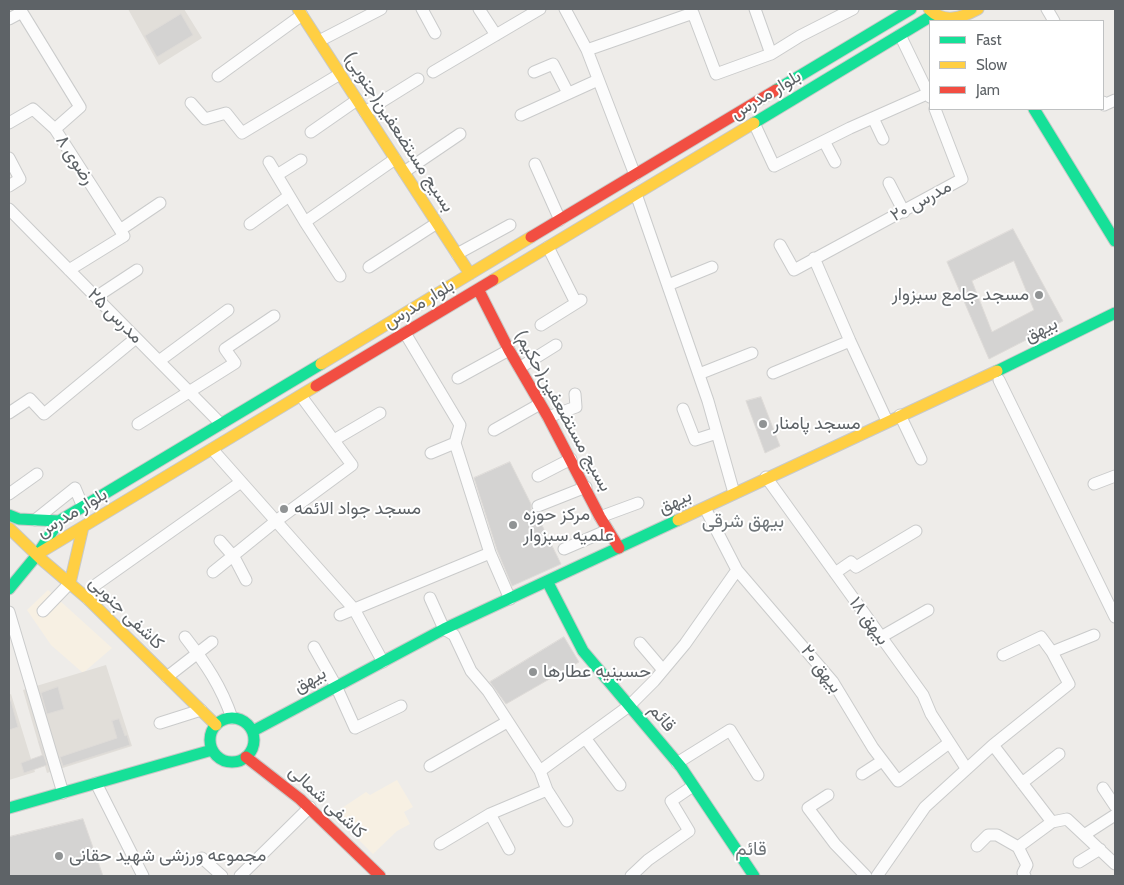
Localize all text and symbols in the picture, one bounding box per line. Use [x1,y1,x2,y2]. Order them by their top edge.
legend [929,20,1104,110]
text: Fast [976,31,1001,49]
street label: بسیج مستضعفین(جنوبی) [339,48,459,216]
text: Slow [976,56,1007,74]
street label: بلوار مدرس [727,65,805,125]
text: Jam [976,81,1000,99]
street label: رضوی ۸ [51,131,99,189]
street label: مدرس ۲۰ [887,175,955,227]
street label: بلوار مدرس [380,274,458,334]
street label: مدرس ۲۵ [83,284,147,348]
place label: مسجد جامع سبزوار [892,284,1029,306]
marker: مسجد جامع سبزوار [1033,289,1045,301]
street label: بیهق [1021,313,1061,347]
street label: بسیج مستضعفین(حکیم) [510,327,616,495]
place label: مسجد پامنار [773,413,861,435]
marker: مسجد پامنار [757,418,769,430]
street label: بلوار مدرس [33,483,111,543]
street label: بیهق [655,485,695,519]
place label: مسجد جواد الائمه [294,498,421,520]
marker: مسجد جواد الائمه [278,503,290,515]
place label: مرکز حوزه علمیه سبزوار [523,504,614,546]
district label: بیهق شرقی [702,510,784,532]
marker: مرکز حوزه علمیه سبزوار [507,519,519,531]
street label: کاشفی جنوبی [84,572,168,654]
street label: بیهق ۱۸ [844,593,894,649]
street label: بیهق ۲۰ [796,640,846,698]
place label: حسینیه عطارها [543,661,651,683]
street label: بیهق [290,662,330,698]
marker: حسینیه عطارها [527,666,539,678]
street label: قائم [644,700,680,736]
street label: کاشفی شمالی [284,761,370,843]
district label: قائم [735,838,767,860]
place label: مجموعه ورزشی شهید حقانی [69,845,266,867]
marker: مجموعه ورزشی شهید حقانی [53,850,65,862]

